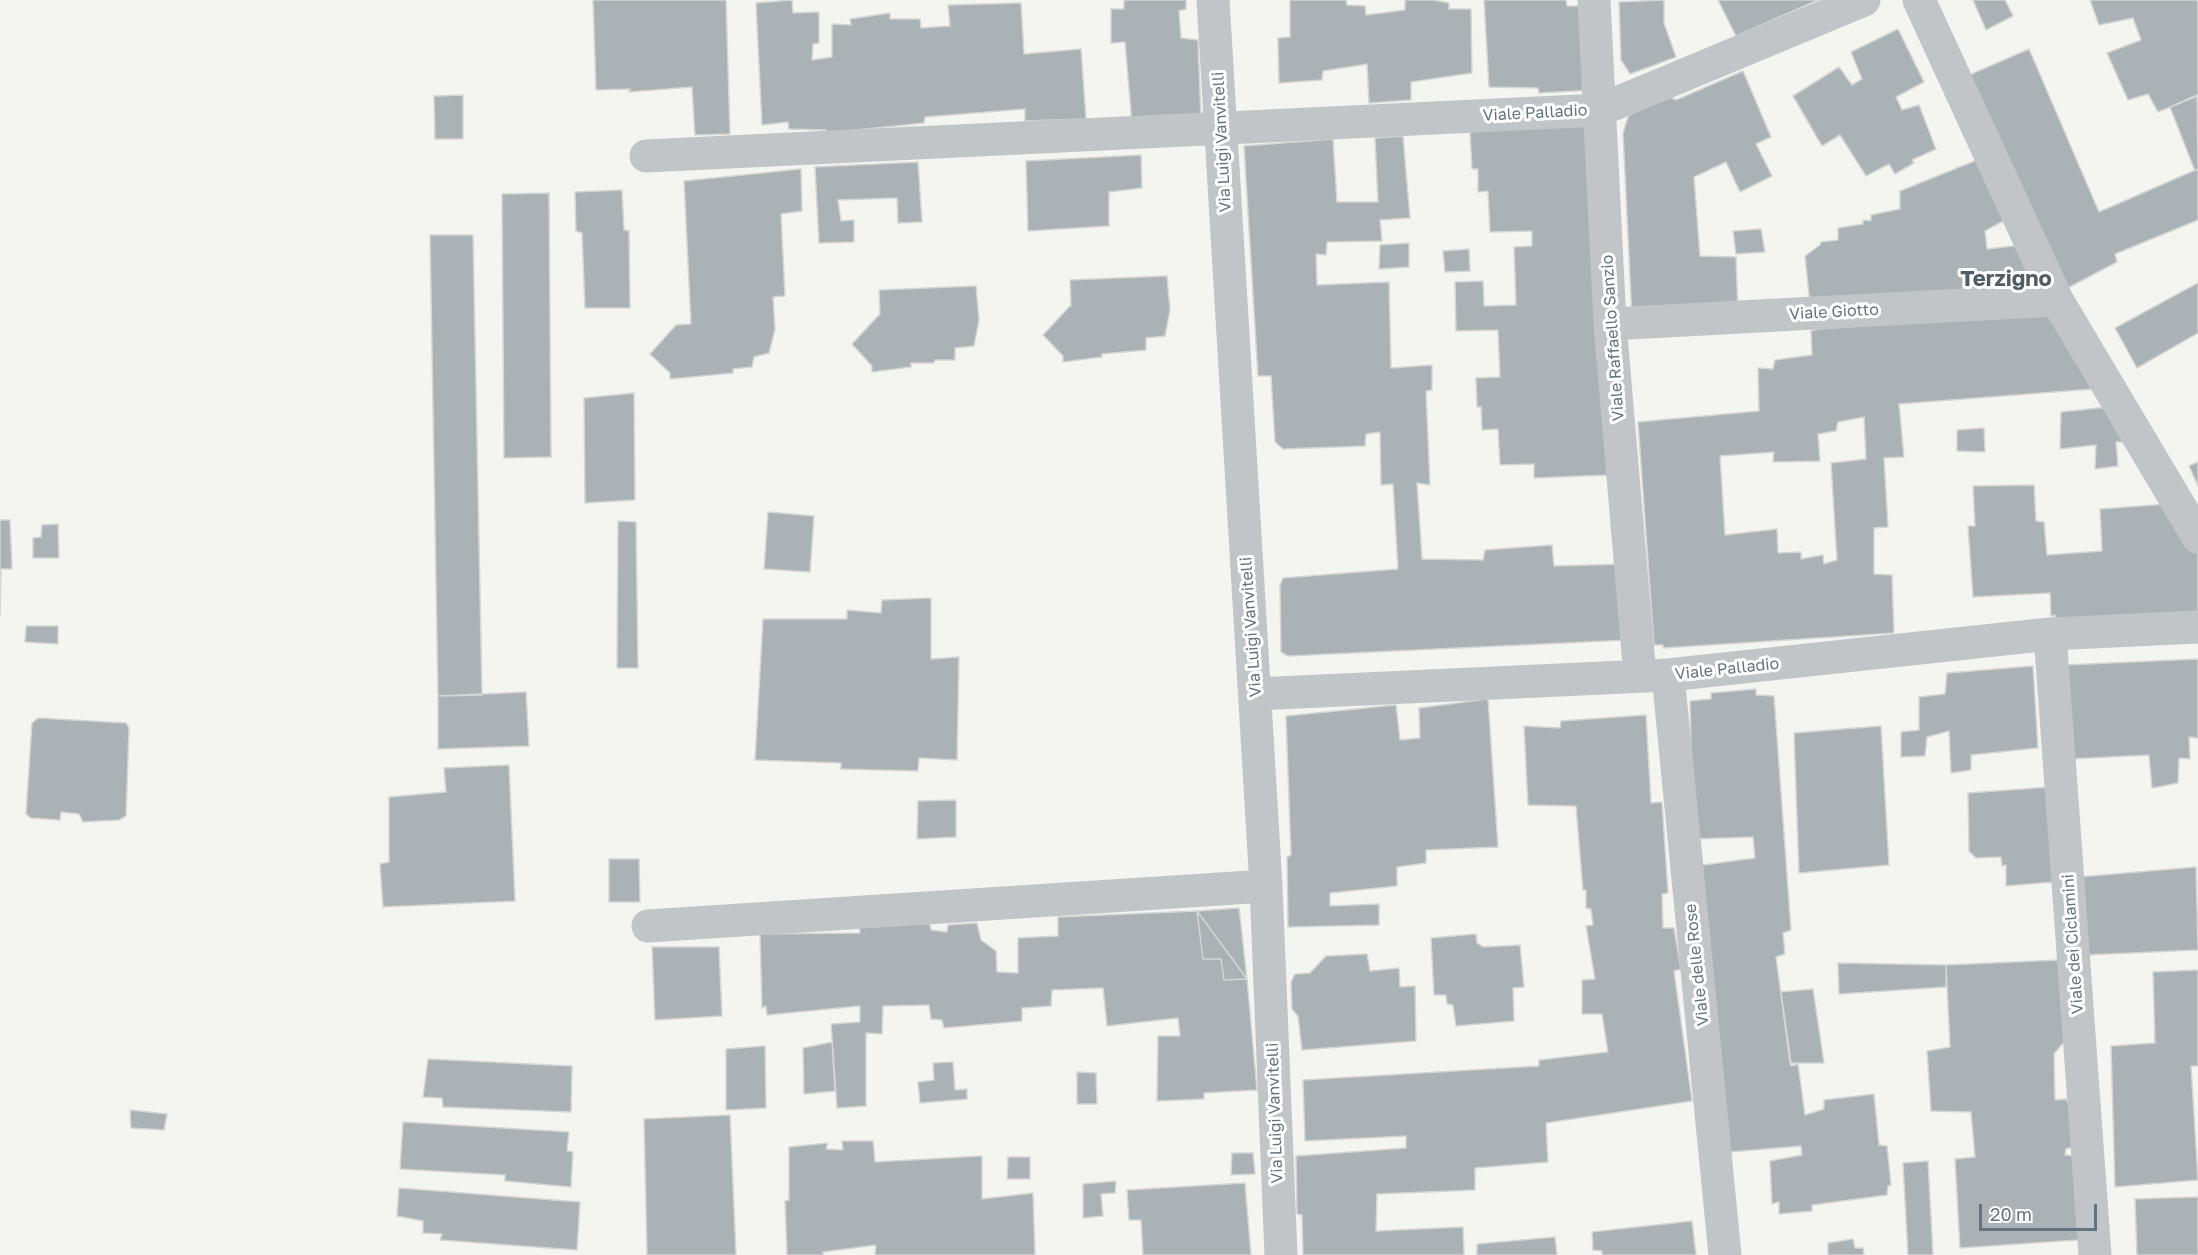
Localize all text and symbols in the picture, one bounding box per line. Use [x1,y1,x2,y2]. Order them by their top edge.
street label: Via Luigi Vanvitelli [1209,71,1235,213]
street label: Viale Palladio [1482,101,1588,125]
street label: Viale Raffaello Sanzio [1598,254,1628,422]
district label: Terzigno [1960,266,2052,292]
street label: Viale Giotto [1789,300,1879,324]
street label: Via Luigi Vanvitelli [1237,556,1265,698]
street label: Viale Palladio [1674,654,1780,684]
street label: Viale dei Ciclamini [2059,873,2087,1015]
street label: Viale delle Rose [1681,903,1713,1027]
street label: Via Luigi Vanvitelli [1263,1042,1287,1184]
scale bar [1982,1192,2100,1230]
text: 20 m [1990,1203,2032,1225]

